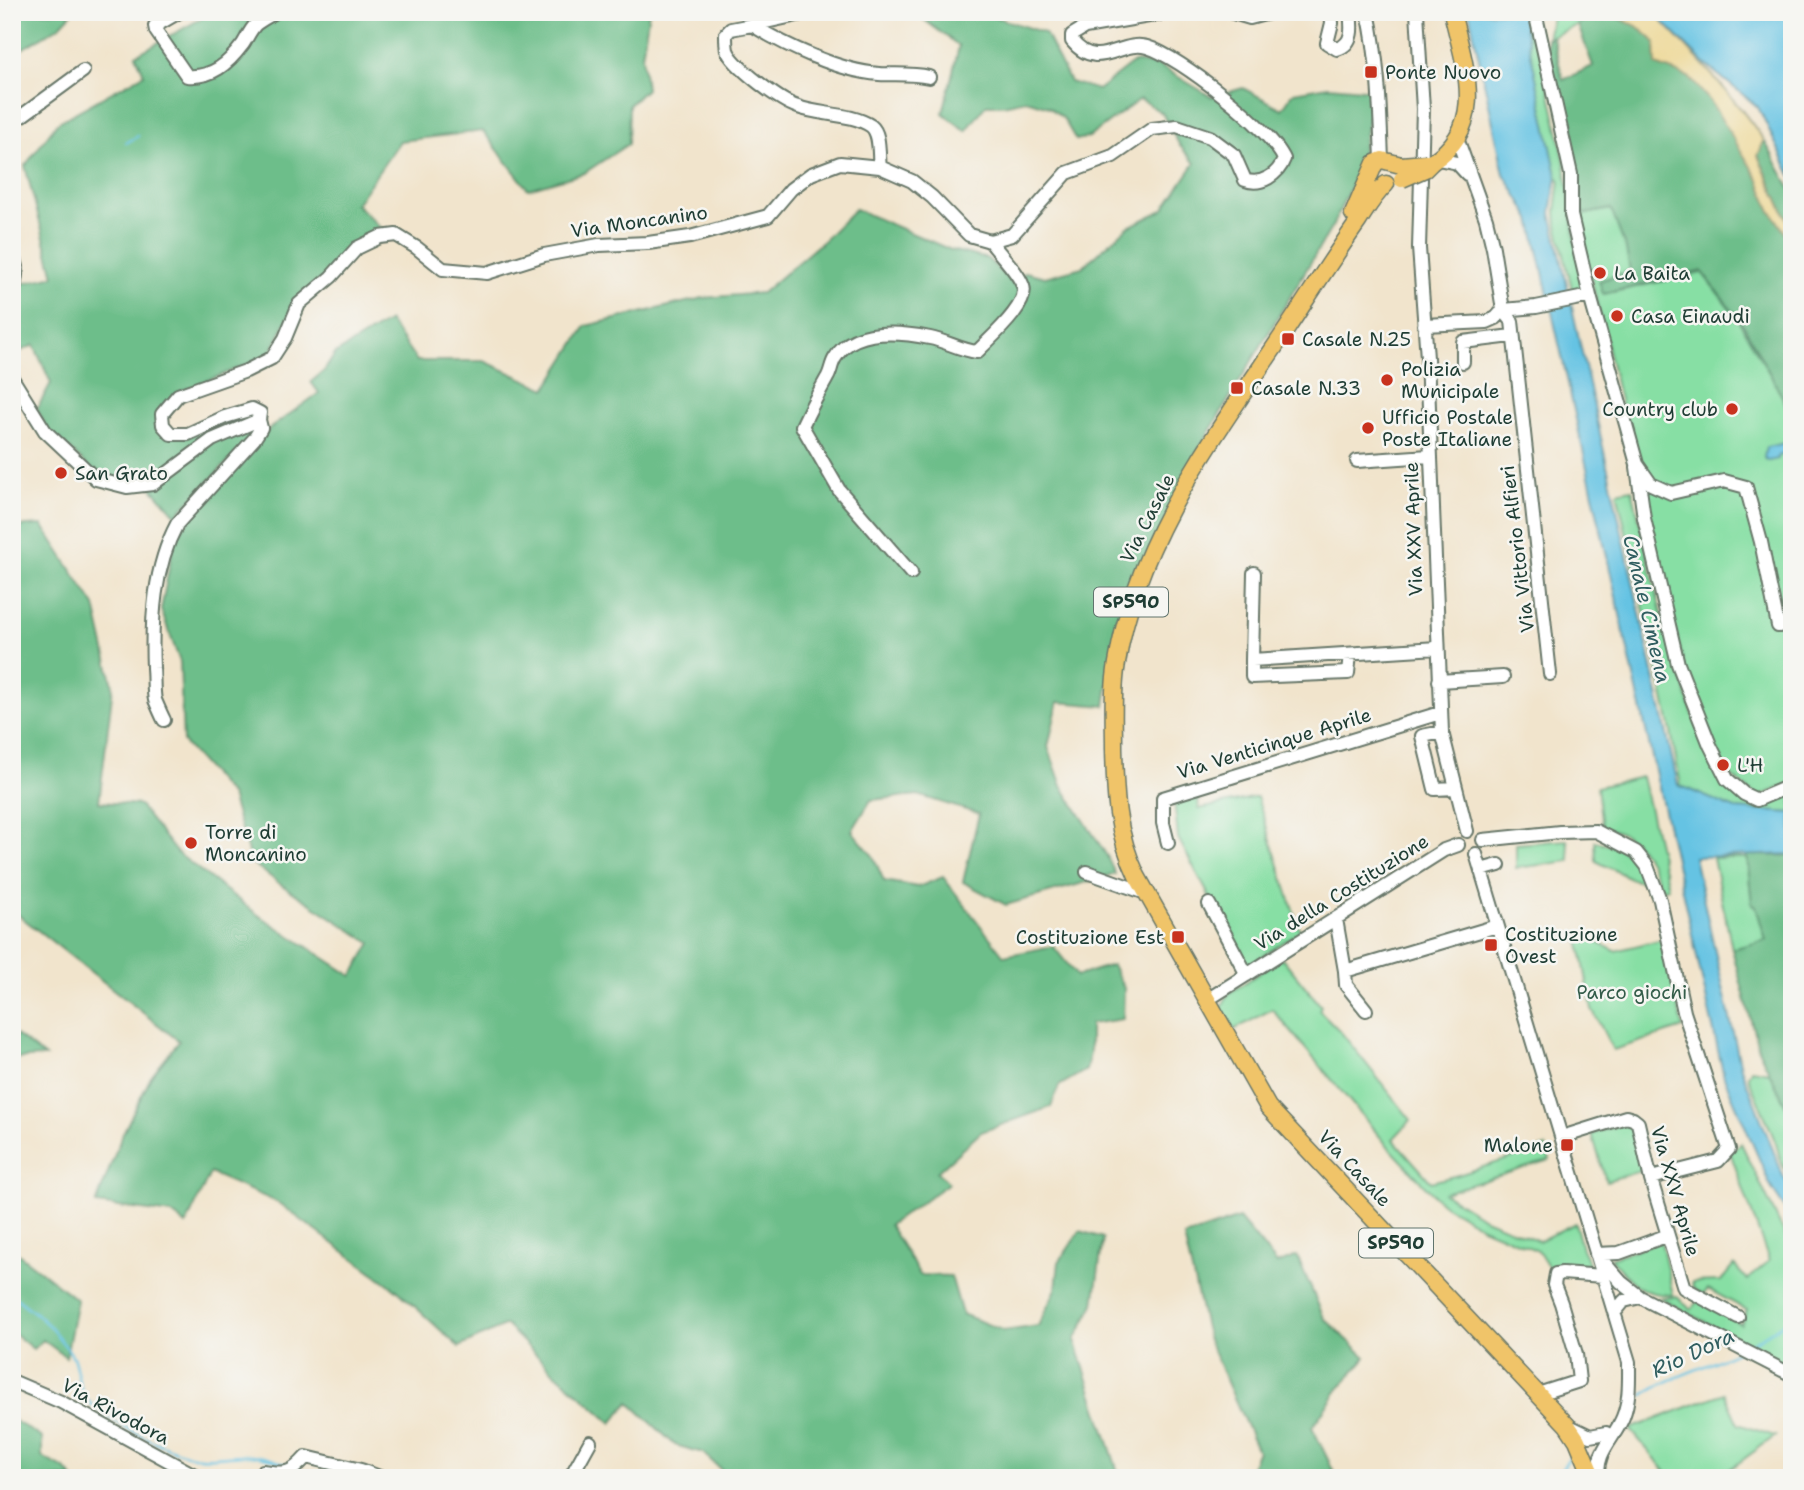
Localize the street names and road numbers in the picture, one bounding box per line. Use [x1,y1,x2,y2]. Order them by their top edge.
street label: Via Moncanino [569,200,709,243]
street label: Via XXV Aprile [1399,461,1428,597]
street label: Via Vittorio Alfieri [1495,464,1540,634]
street label: Via Casale [1114,469,1181,567]
road number: SP590 [1094,588,1168,616]
street label: Via Venticinque Aprile [1174,702,1374,785]
street label: Via della Costituzione [1249,829,1433,956]
street label: Via XXV Aprile [1645,1123,1706,1259]
street label: Via Casale [1313,1124,1397,1212]
road number: SP590 [1359,1228,1433,1258]
street label: Via Rivodora [58,1373,174,1450]

